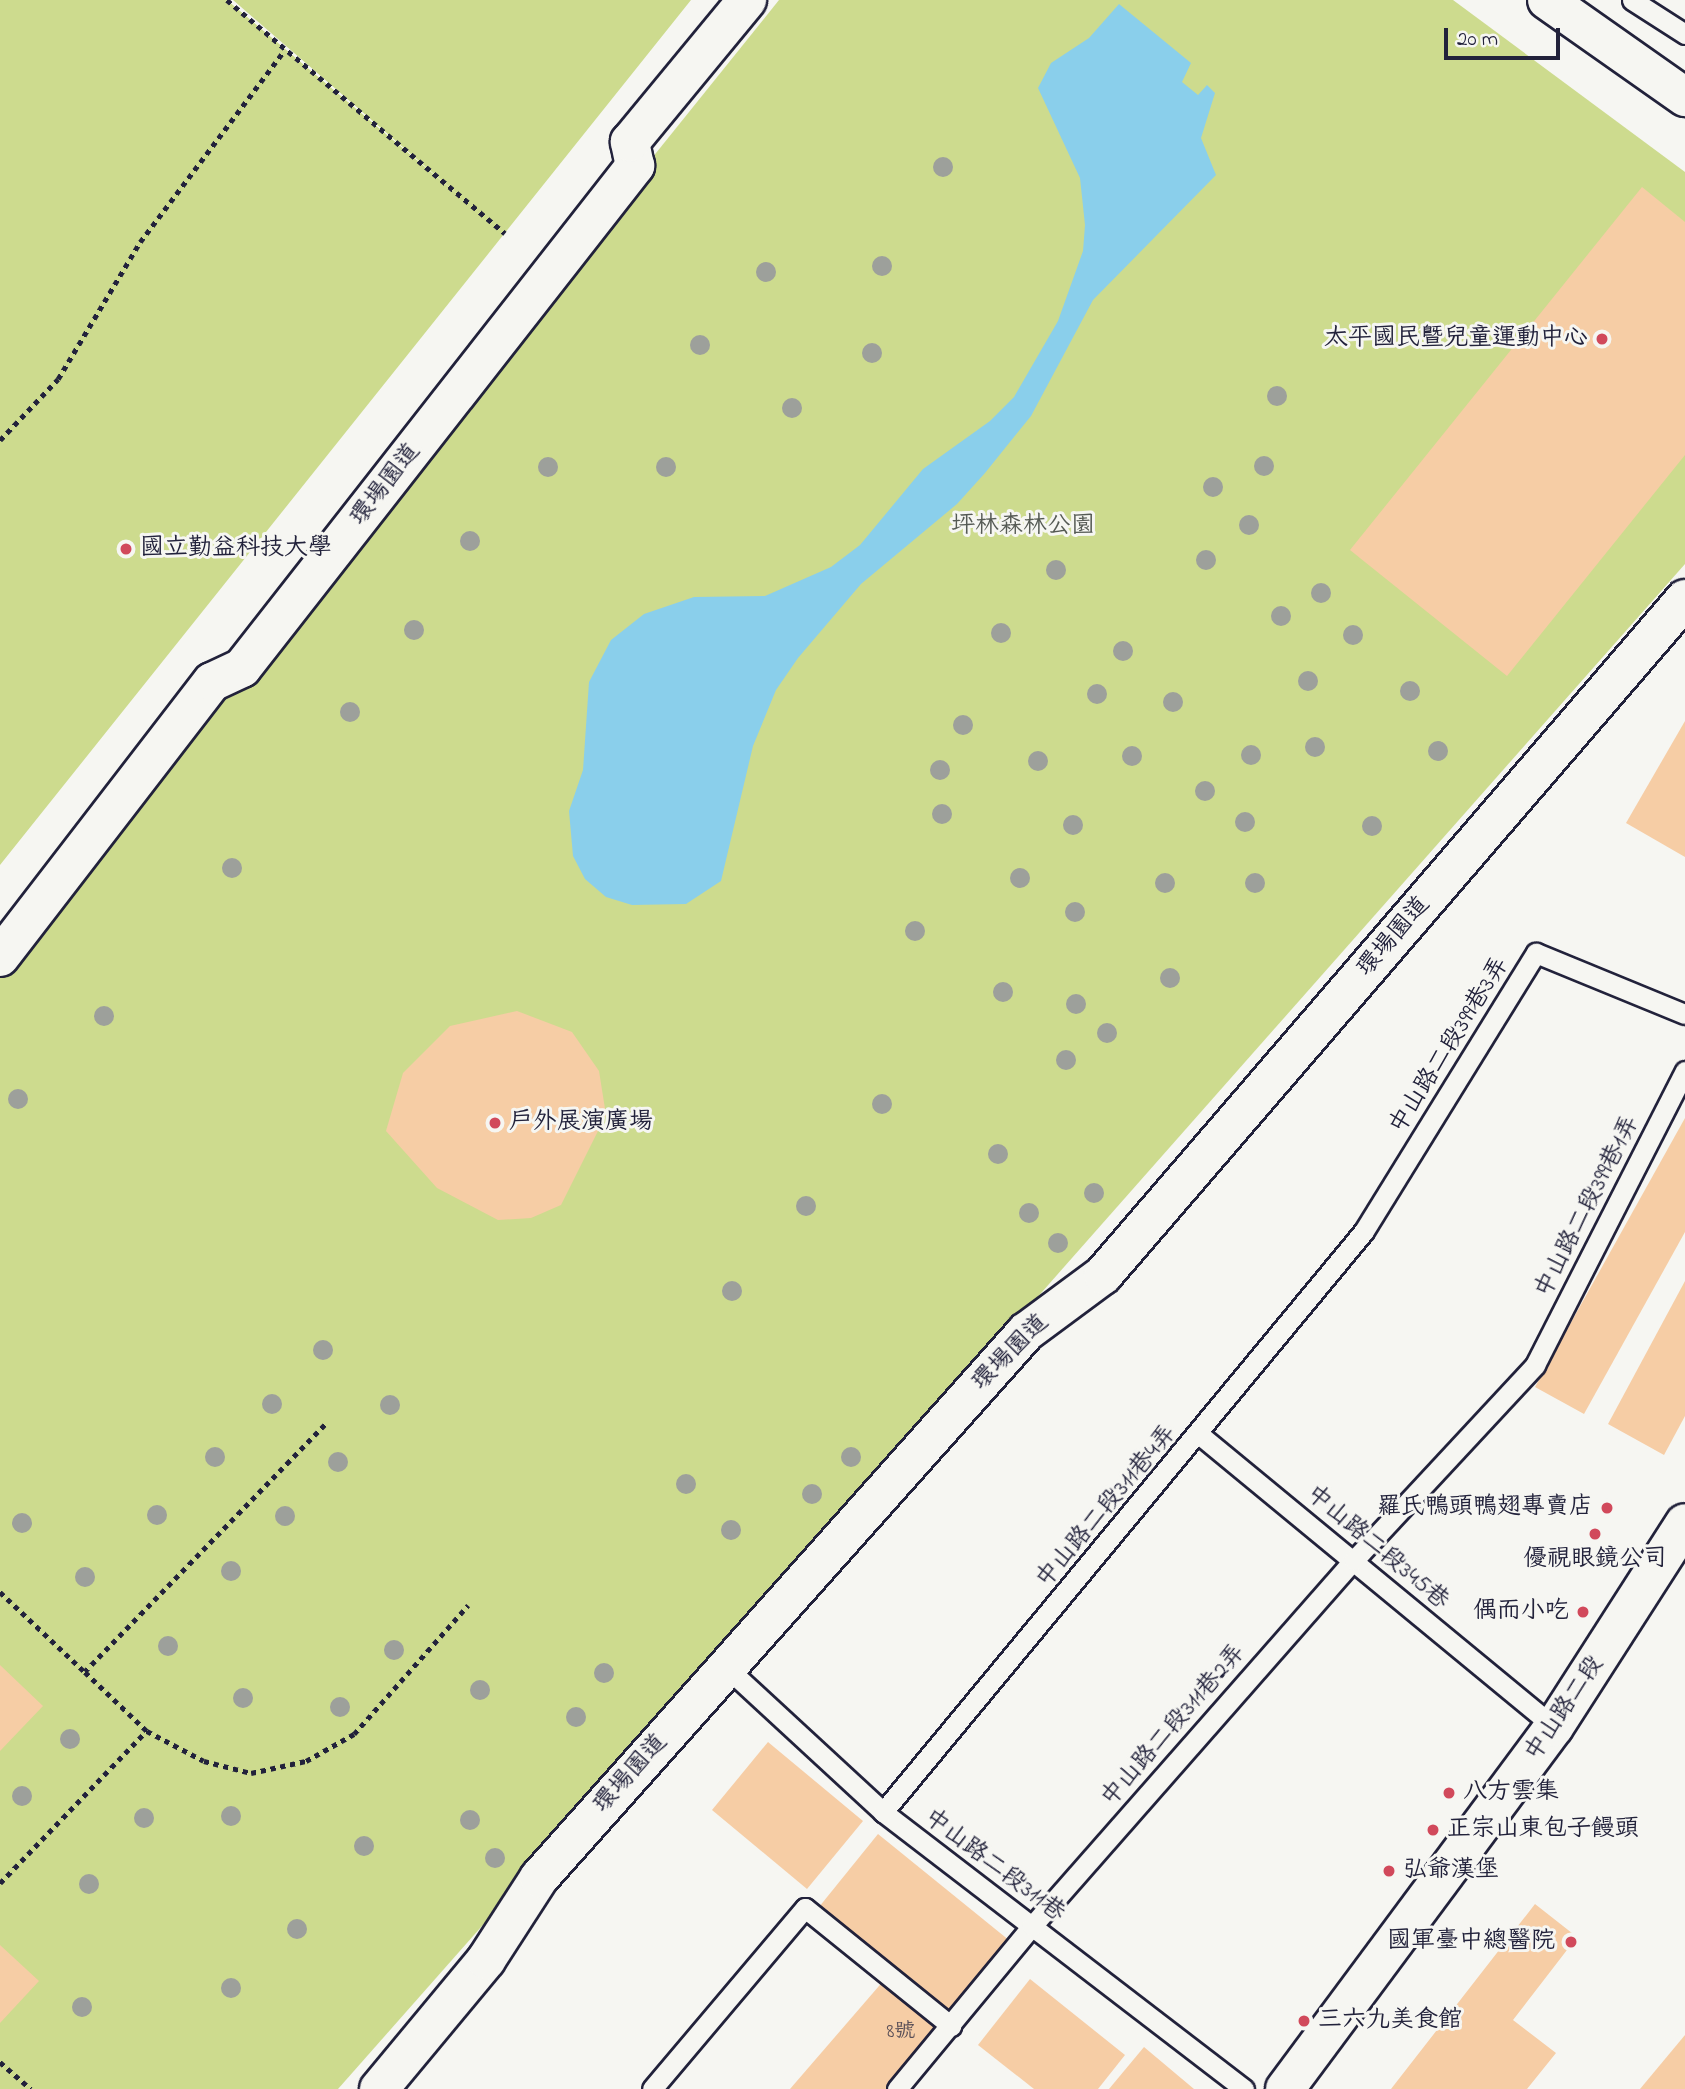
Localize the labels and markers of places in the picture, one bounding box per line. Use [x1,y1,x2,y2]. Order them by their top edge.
place label: 太平國民暨兒童運動中心 [1324,325,1588,353]
marker: 太平國民暨兒童運動中心 [1594,331,1610,347]
place label: 國立勤益科技大學 [140,535,332,563]
marker: 國立勤益科技大學 [118,541,134,557]
place label: 戶外展演廣場 [509,1109,653,1137]
marker: 戶外展演廣場 [487,1115,503,1131]
place label: 羅氏鴨頭鴨翅專賣店 [1377,1494,1593,1522]
marker: 羅氏鴨頭鴨翅專賣店 [1599,1500,1615,1516]
marker: 優視眼鏡公司 [1587,1526,1603,1542]
place label: 優視眼鏡公司 [1523,1546,1667,1574]
place label: 偶而小吃 [1473,1598,1569,1626]
marker: 偶而小吃 [1575,1604,1591,1620]
place label: 八方雲集 [1463,1779,1559,1807]
marker: 八方雲集 [1441,1785,1457,1801]
place label: 正宗山東包子饅頭 [1447,1816,1639,1844]
marker: 正宗山東包子饅頭 [1425,1822,1441,1838]
place label: 弘爺漢堡 [1403,1857,1499,1885]
marker: 弘爺漢堡 [1381,1863,1397,1879]
place label: 國軍臺中總醫院 [1387,1928,1555,1956]
marker: 國軍臺中總醫院 [1561,1932,1581,1952]
place label: 三六九美食館 [1318,2007,1462,2035]
marker: 三六九美食館 [1296,2013,1312,2029]

